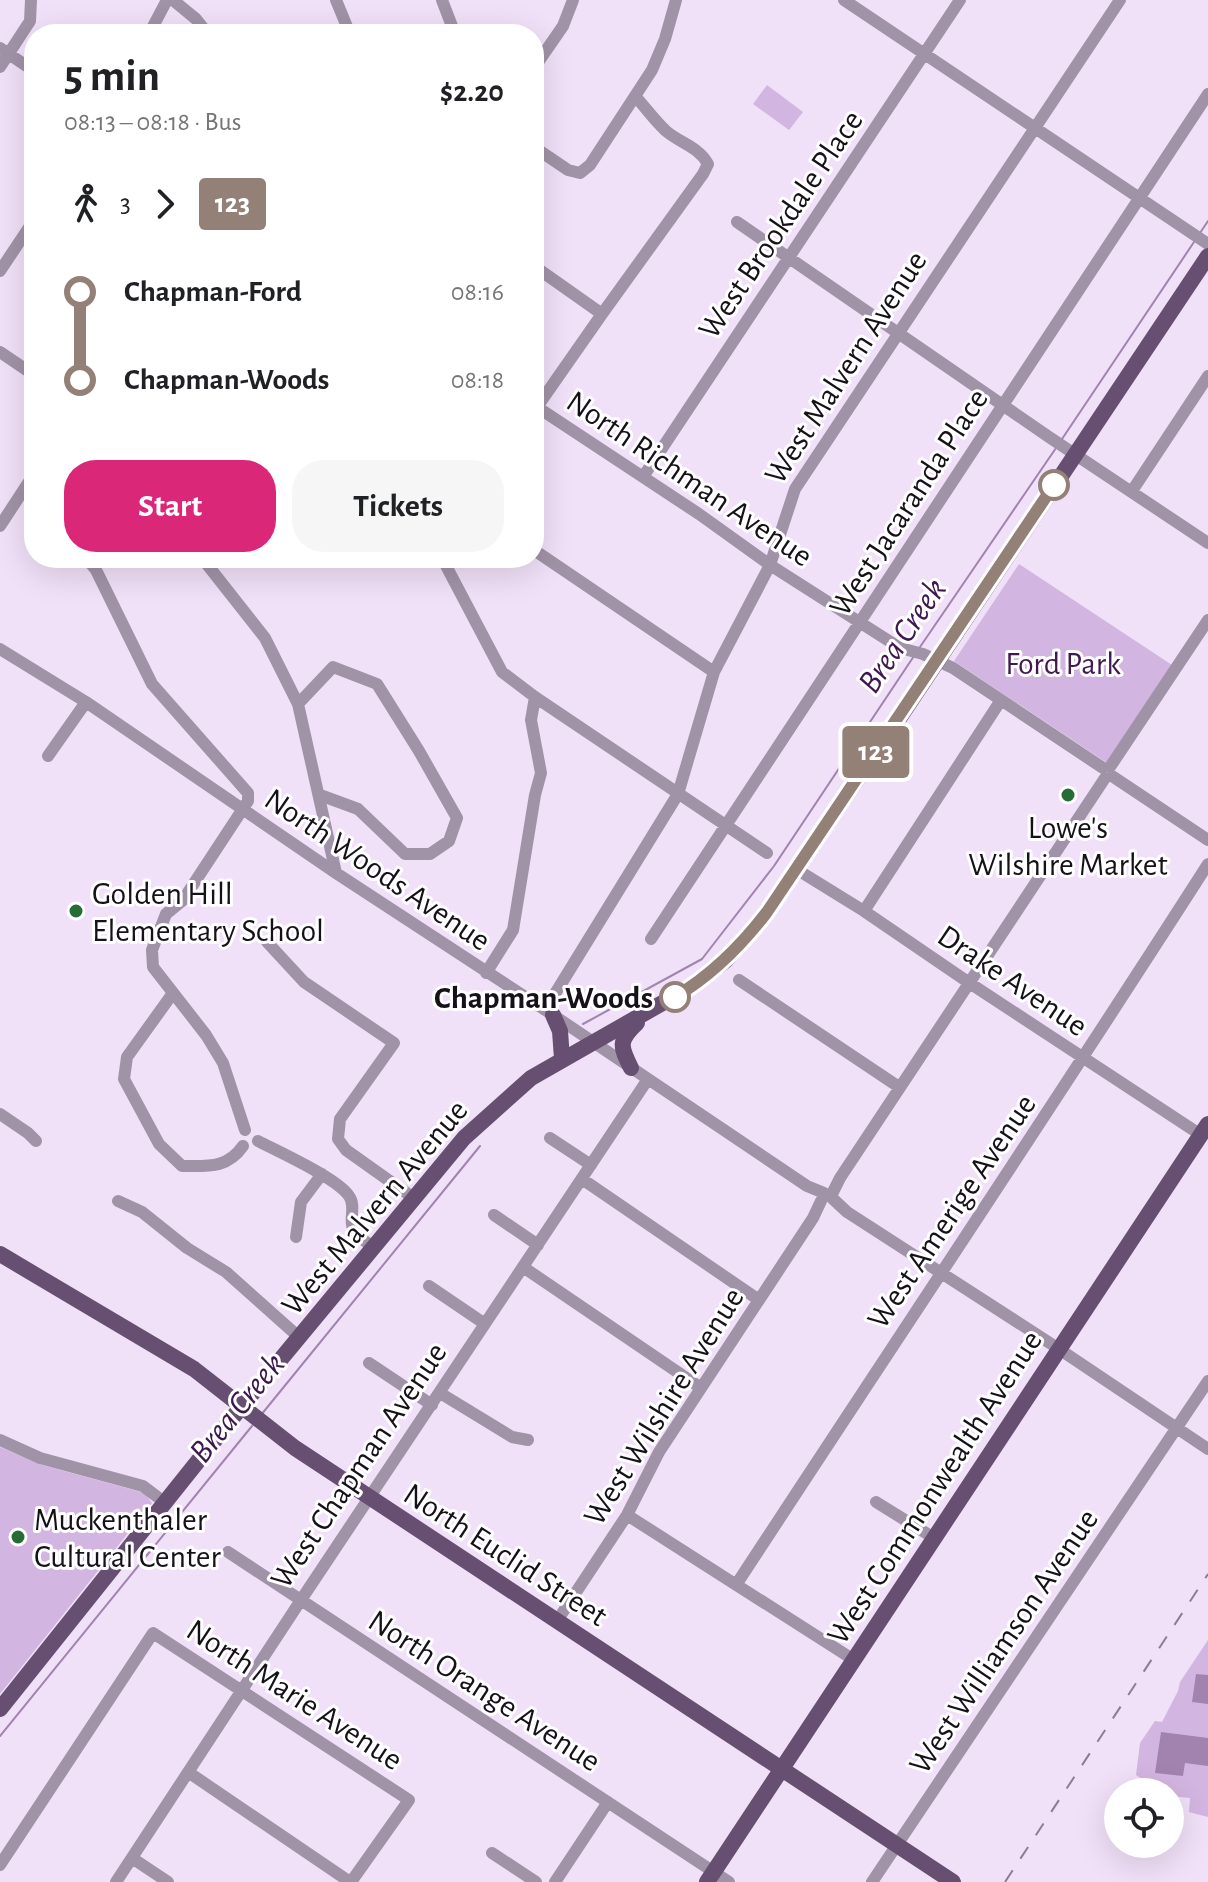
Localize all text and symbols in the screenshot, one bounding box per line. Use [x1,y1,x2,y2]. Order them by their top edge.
text: 5 min [64,55,160,99]
text: $2.20 [440,77,504,107]
street label: West Brookdale Place [693,105,869,344]
text: 08:13 – 08:18 · Bus [64,109,241,135]
icon: walk [64,182,108,226]
icon: forward [143,182,187,226]
text: 123 [215,190,250,218]
text: 3 [120,191,131,217]
street label: West Malvern Avenue [759,246,933,490]
text: Chapman-Ford [124,277,302,307]
text: 08:16 [451,279,504,305]
text: Chapman-Woods [124,365,329,395]
text: 08:18 [451,367,504,393]
street label: West Jacaranda Place [824,383,994,622]
street label: North Richman Avenue [561,385,818,573]
button: Start [64,460,276,552]
button: Tickets [292,460,504,552]
unlabelled marker [1039,470,1069,500]
water label: Brea Creek [852,573,953,699]
park label: Ford Park [1005,648,1121,680]
line badge: 123 [830,726,922,778]
text: 123 [858,738,894,766]
street label: North Woods Avenue [259,783,496,957]
marker: Lowe's Wilshire Market [1059,786,1077,804]
place label: Lowe's Wilshire Market [968,812,1168,881]
place label: Golden Hill Elementary School [92,878,324,947]
marker: Golden Hill Elementary School [67,902,85,920]
street label: Drake Avenue [932,919,1093,1042]
place label: Chapman-Woods [434,982,653,1014]
marker: Chapman-Woods [660,982,690,1012]
street label: West Amerige Avenue [862,1089,1042,1334]
street label: West Malvern Avenue [276,1094,474,1321]
street label: West Wilshire Avenue [578,1282,750,1531]
street label: West Commonwealth Avenue [822,1325,1048,1650]
street label: West Chapman Avenue [265,1337,453,1594]
water label: Brea Creek [184,1347,292,1469]
street label: North Euclid Street [398,1477,613,1632]
street label: West Williamson Avenue [903,1503,1104,1780]
place label: Muckenthaler Cultural Center [34,1504,221,1573]
marker: Muckenthaler Cultural Center [9,1528,27,1546]
street label: North Orange Avenue [363,1604,606,1778]
street label: North Marie Avenue [181,1613,408,1776]
map controls [1104,1778,1184,1858]
button: locate [1104,1778,1184,1858]

